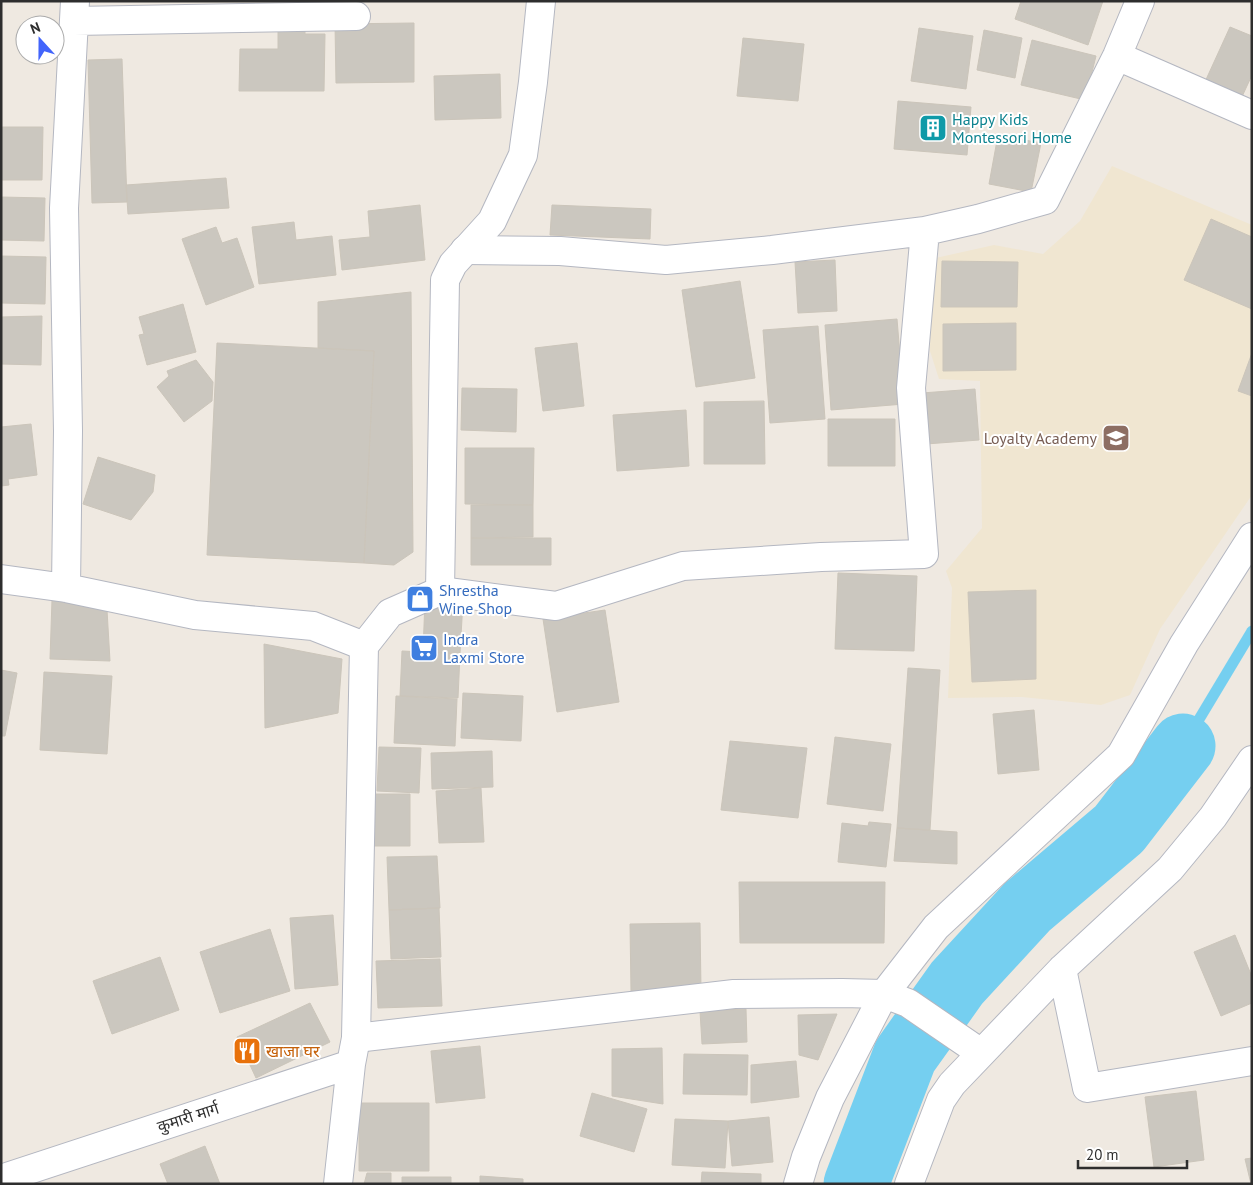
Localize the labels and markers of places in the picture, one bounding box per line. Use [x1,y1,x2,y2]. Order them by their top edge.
place label: Happy Kids Montessori Home [952,109,1072,147]
building icon: Happy Kids Montessori Home [918,113,948,143]
school or university icon: Loyalty Academy [1101,423,1131,453]
place label: Loyalty Academy [984,428,1098,448]
place label: Shrestha Wine Shop [439,580,512,618]
shop icon: Shrestha Wine Shop [405,584,435,614]
place label: Indra Laxmi Store [443,629,525,667]
supermarket icon: Indra Laxmi Store [409,633,439,663]
restaurant icon: खाजा घर [232,1036,262,1066]
place label: खाजा घर [266,1041,320,1061]

